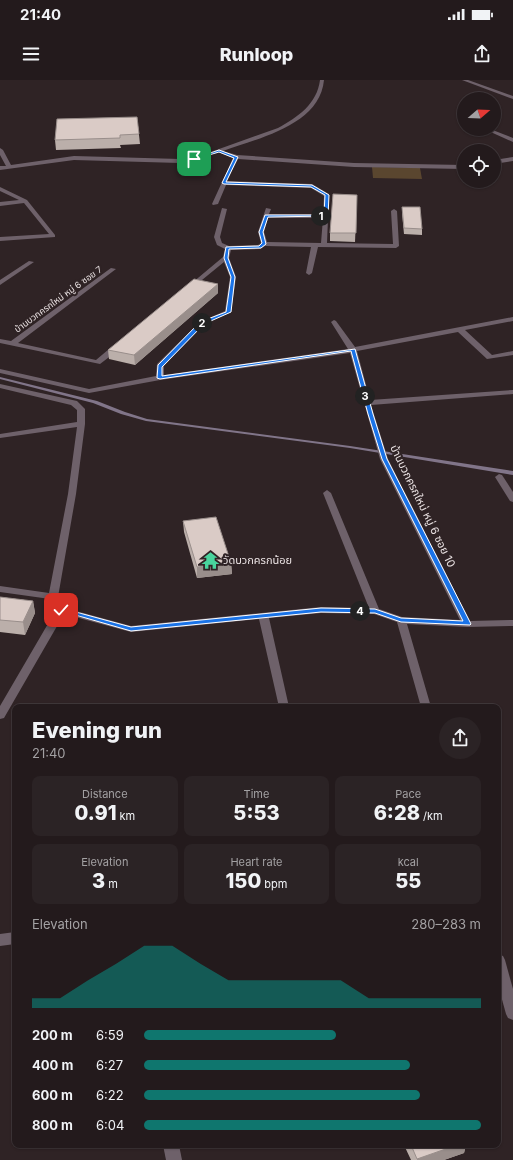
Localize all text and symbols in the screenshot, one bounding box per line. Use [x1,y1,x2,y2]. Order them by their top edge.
text: 21:40 [20,5,61,24]
icon: menu [20,43,42,65]
icon: share [471,43,493,65]
text: Runloop [220,44,293,65]
north arrow [457,92,501,136]
map controls [457,92,501,188]
pin [177,142,211,176]
button: locate [457,144,501,188]
icon: arrive [183,148,205,170]
pin: 1 [311,206,331,226]
text: 1 [319,209,323,223]
street label: บ้านบวกครกใหม่ หมู่ 6 ซอย 7 [12,263,105,335]
pin: 2 [192,313,212,333]
text: 2 [199,316,205,330]
pin: 3 [355,386,375,406]
text: 3 [361,389,369,403]
street label: บ้านบวกครกใหม่ หมู่ 6 ซอย 10 [387,443,459,570]
temple icon: วัดบวกครกน้อย [200,550,220,570]
place label: วัดบวกครกน้อย [223,553,292,567]
pin [44,593,78,627]
icon: check [50,599,72,621]
pin: 4 [350,601,370,621]
text: 4 [356,604,364,618]
text: Evening run [32,717,162,743]
button: share [439,717,481,759]
text: 21:40 [32,745,66,761]
text: Distance [82,787,128,801]
text: Time [244,787,269,801]
text: Pace [395,787,421,801]
text: 0.91 [74,801,116,825]
text: 5:53 [233,801,280,825]
text: 6:28 [374,801,420,825]
text: km [116,809,135,823]
text: /km [420,809,443,823]
text: Elevation [81,855,128,869]
text: Heart rate [230,855,283,869]
text: kcal [398,855,419,869]
text: 3 [92,869,105,893]
text: 150 [226,869,261,893]
text: 55 [395,869,421,893]
text: m [105,877,118,891]
text: bpm [261,877,287,891]
text: Elevation [32,916,88,932]
text: 280–283 m [411,916,481,932]
text: 200 m [32,1027,73,1043]
text: 6:59 [96,1027,124,1043]
text: 400 m [32,1057,73,1073]
text: 6:27 [96,1057,123,1073]
text: 600 m [32,1087,73,1103]
text: 6:22 [96,1087,124,1103]
text: 800 m [32,1117,73,1133]
text: 6:04 [96,1117,124,1133]

